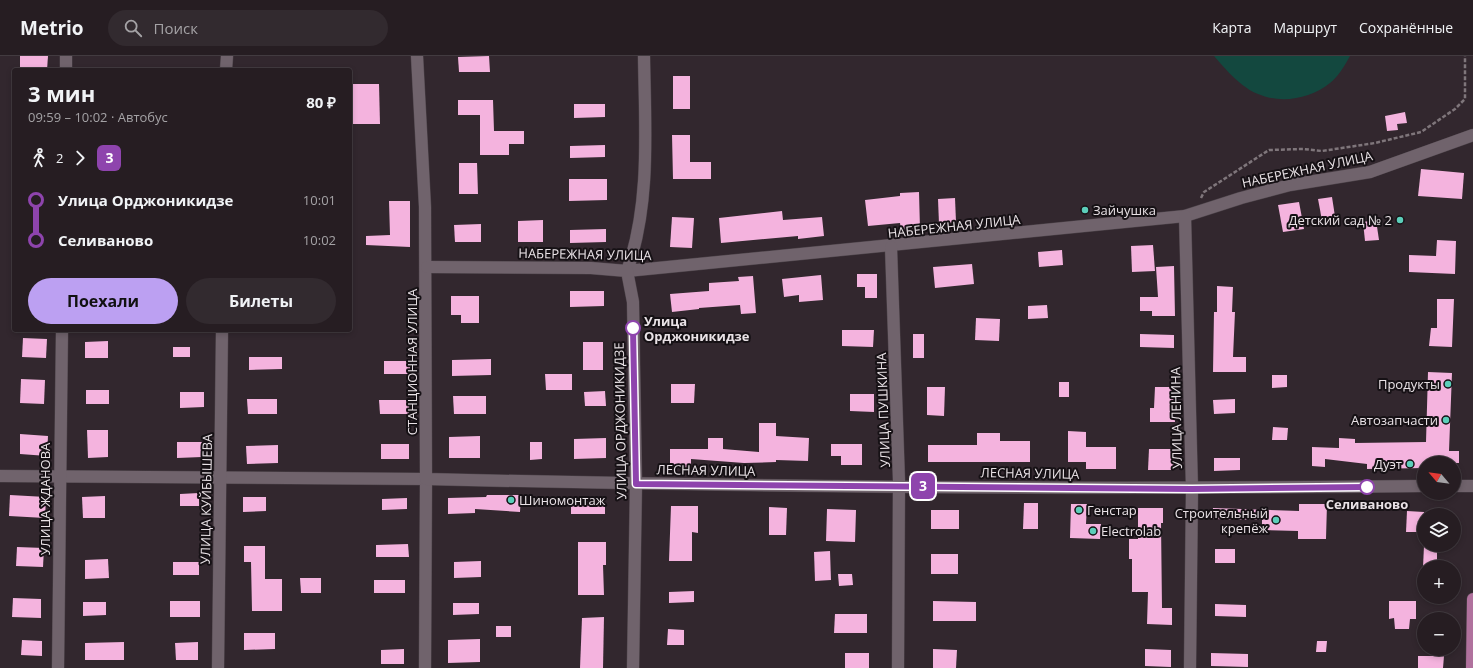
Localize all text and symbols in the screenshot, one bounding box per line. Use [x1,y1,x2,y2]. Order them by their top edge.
search box [108,10,388,46]
text: Metrio [20,15,84,41]
icon: search [122,17,144,39]
text: Поиск [154,18,198,38]
text: Карта [1212,18,1251,37]
text: Маршрут [1273,18,1337,37]
text: Сохранённые [1359,18,1453,37]
text: 3 мин [28,78,95,108]
text: 80 ₽ [306,92,336,112]
text: 09:59 – 10:02 · Автобус [28,108,168,126]
street label: НАБЕРЕЖНАЯ УЛИЦА [1240,146,1375,192]
icon: walk [28,147,50,169]
icon: forward [69,147,91,169]
text: 3 [105,148,113,167]
text: 2 [56,149,63,167]
text: Улица Орджоникидзе [58,190,233,210]
text: 10:01 [303,191,336,209]
place label: Зайчушка [1093,201,1156,219]
marker: Зайчушка [1080,205,1090,215]
street label: НАБЕРЕЖНАЯ УЛИЦА [887,210,1022,242]
place label: Детский сад № 2 [1288,211,1392,229]
marker: Детский сад № 2 [1395,215,1405,225]
text: Селиваново [58,230,153,250]
text: 10:02 [303,231,336,249]
street label: НАБЕРЕЖНАЯ УЛИЦА [518,244,653,264]
button: Поехали [28,278,178,324]
button: Билеты [186,278,336,324]
street label: СТАНЦИОННАЯ УЛИЦА [403,288,421,435]
place label: Улица Орджоникидзе [644,312,750,345]
marker: Улица Орджоникидзе [625,320,641,336]
street label: УЛИЦА ОРДЖОНИКИДЗЕ [610,342,630,500]
street label: УЛИЦА ПУШКИНА [872,352,894,468]
street label: УЛИЦА ЛЕНИНА [1166,366,1186,469]
place label: Продукты [1378,375,1440,393]
marker: Продукты [1443,379,1453,389]
place label: Автозапчасти [1351,411,1438,429]
marker: Автозапчасти [1441,415,1451,425]
street label: УЛИЦА КУЙБЫШЕВА [196,433,216,564]
street label: УЛИЦА ЖДАНОВА [36,442,54,555]
place label: Дуэт [1374,455,1402,473]
north arrow [1417,456,1461,500]
map controls [1417,456,1461,656]
marker: Дуэт [1405,459,1415,469]
street label: ЛЕСНАЯ УЛИЦА [656,460,756,480]
street label: ЛЕСНАЯ УЛИЦА [980,463,1080,483]
line badge: 3 [910,473,936,499]
text: 3 [919,476,927,495]
marker: Селиваново [1359,479,1375,495]
place label: Шиномонтаж [519,491,606,509]
marker: Шиномонтаж [506,495,516,505]
place label: Селиваново [1326,495,1408,513]
place label: Генстар [1087,501,1137,519]
place label: Строительный крепёж [1175,504,1268,537]
marker: Генстар [1074,505,1084,515]
button: layers [1417,508,1461,552]
marker: Строительный крепёж [1271,515,1281,525]
place label: Electrolab [1101,522,1161,540]
marker: Electrolab [1088,526,1098,536]
button: + [1417,560,1461,604]
button: − [1417,612,1461,656]

